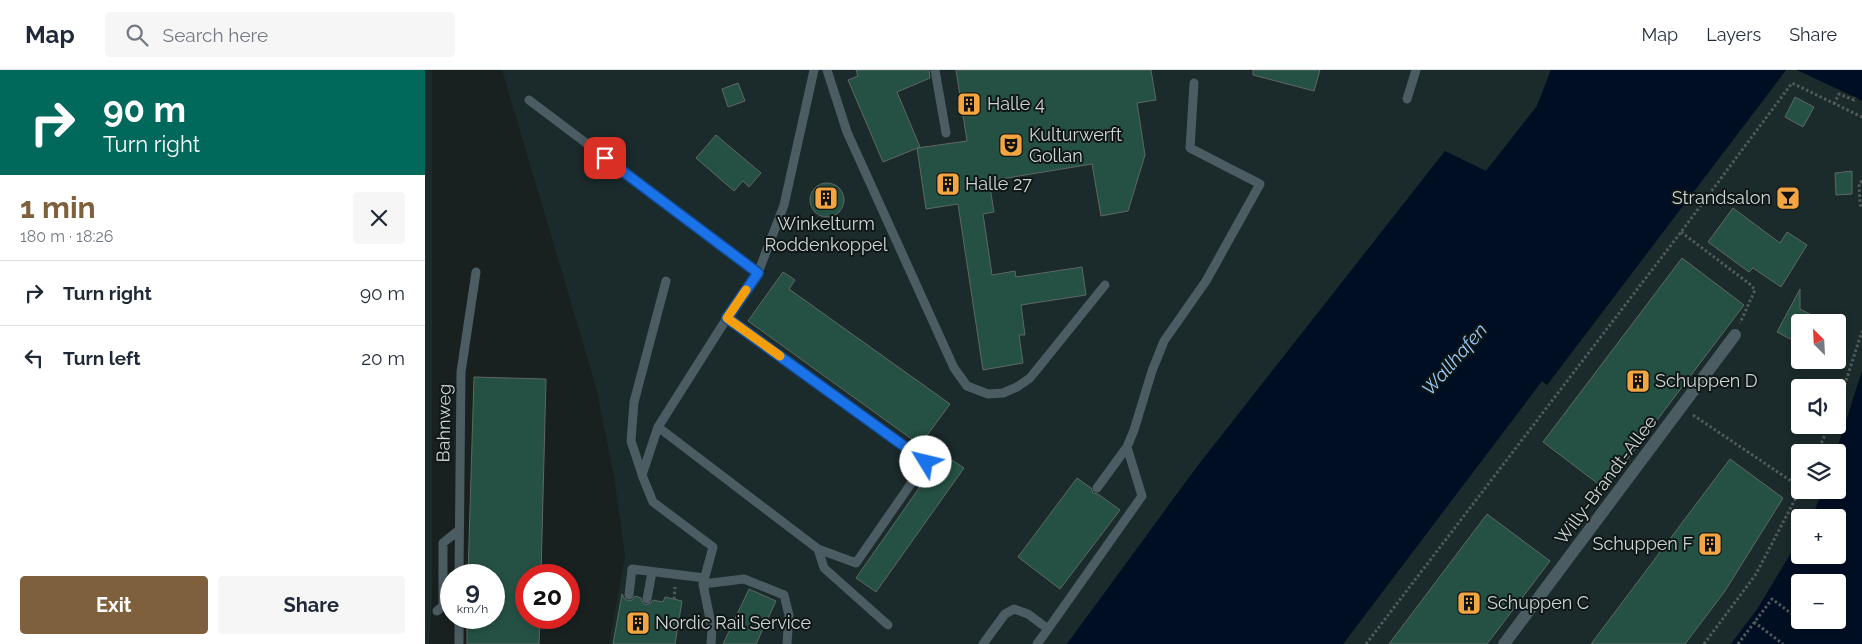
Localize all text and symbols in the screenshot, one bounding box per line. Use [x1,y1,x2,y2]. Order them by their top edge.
search box [105,12,455,57]
text: Map [25,20,75,49]
icon: search [123,21,151,49]
text: Search here [163,24,268,46]
text: Map [1642,24,1678,45]
text: Layers [1706,24,1761,45]
text: Share [1789,24,1837,45]
text: 90 m [103,89,186,130]
icon: right [20,90,85,155]
building icon: Halle 4 [956,91,982,117]
place label: Halle 4 [987,93,1045,114]
place label: Kulturwerft Gollan [1029,124,1122,166]
text: Turn right [103,131,200,157]
theatre icon: Kulturwerft Gollan [998,132,1024,158]
pin [584,137,626,179]
icon: arrive [591,144,619,172]
building icon: Halle 27 [935,171,961,197]
place label: Halle 27 [965,173,1032,194]
building icon: Winkelturm Roddenkoppel [813,185,839,211]
bar icon: Strandsalon [1775,185,1801,211]
place label: Strandsalon [1672,187,1771,208]
text: 1 min [20,190,96,225]
button: close [353,192,405,244]
place label: Winkelturm Roddenkoppel [764,213,888,255]
text: 180 m · 18:26 [20,227,113,246]
icon: right [20,279,48,307]
text: Turn right [63,282,152,304]
text: 90 m [360,282,405,304]
north arrow [1791,314,1846,369]
map controls [1791,314,1846,629]
water label: Wallhafen [1417,319,1491,399]
icon: left [20,344,48,372]
text: Turn left [63,347,140,369]
text: 20 m [361,347,405,369]
building icon: Schuppen D [1625,368,1651,394]
place label: Schuppen D [1655,370,1758,391]
button: sound [1791,379,1846,434]
street label: Bahnweg [432,384,455,462]
street label: Willy-Brandt-Allee [1550,411,1661,548]
position arrow [899,435,951,487]
button: layers [1791,444,1846,499]
button: + [1791,509,1846,564]
building icon: Schuppen F [1697,531,1723,557]
place label: Schuppen F [1593,533,1693,554]
speed limit sign: 20 [515,564,580,629]
button: − [1791,574,1846,629]
text: 9 [465,575,480,605]
button: Exit [20,576,208,634]
button: Share [218,576,405,634]
building icon: Schuppen C [1456,590,1482,616]
place label: Schuppen C [1487,592,1589,613]
text: km/h [457,602,488,616]
building icon: Nordic Rail Service [625,610,651,636]
place label: Nordic Rail Service [655,612,812,633]

